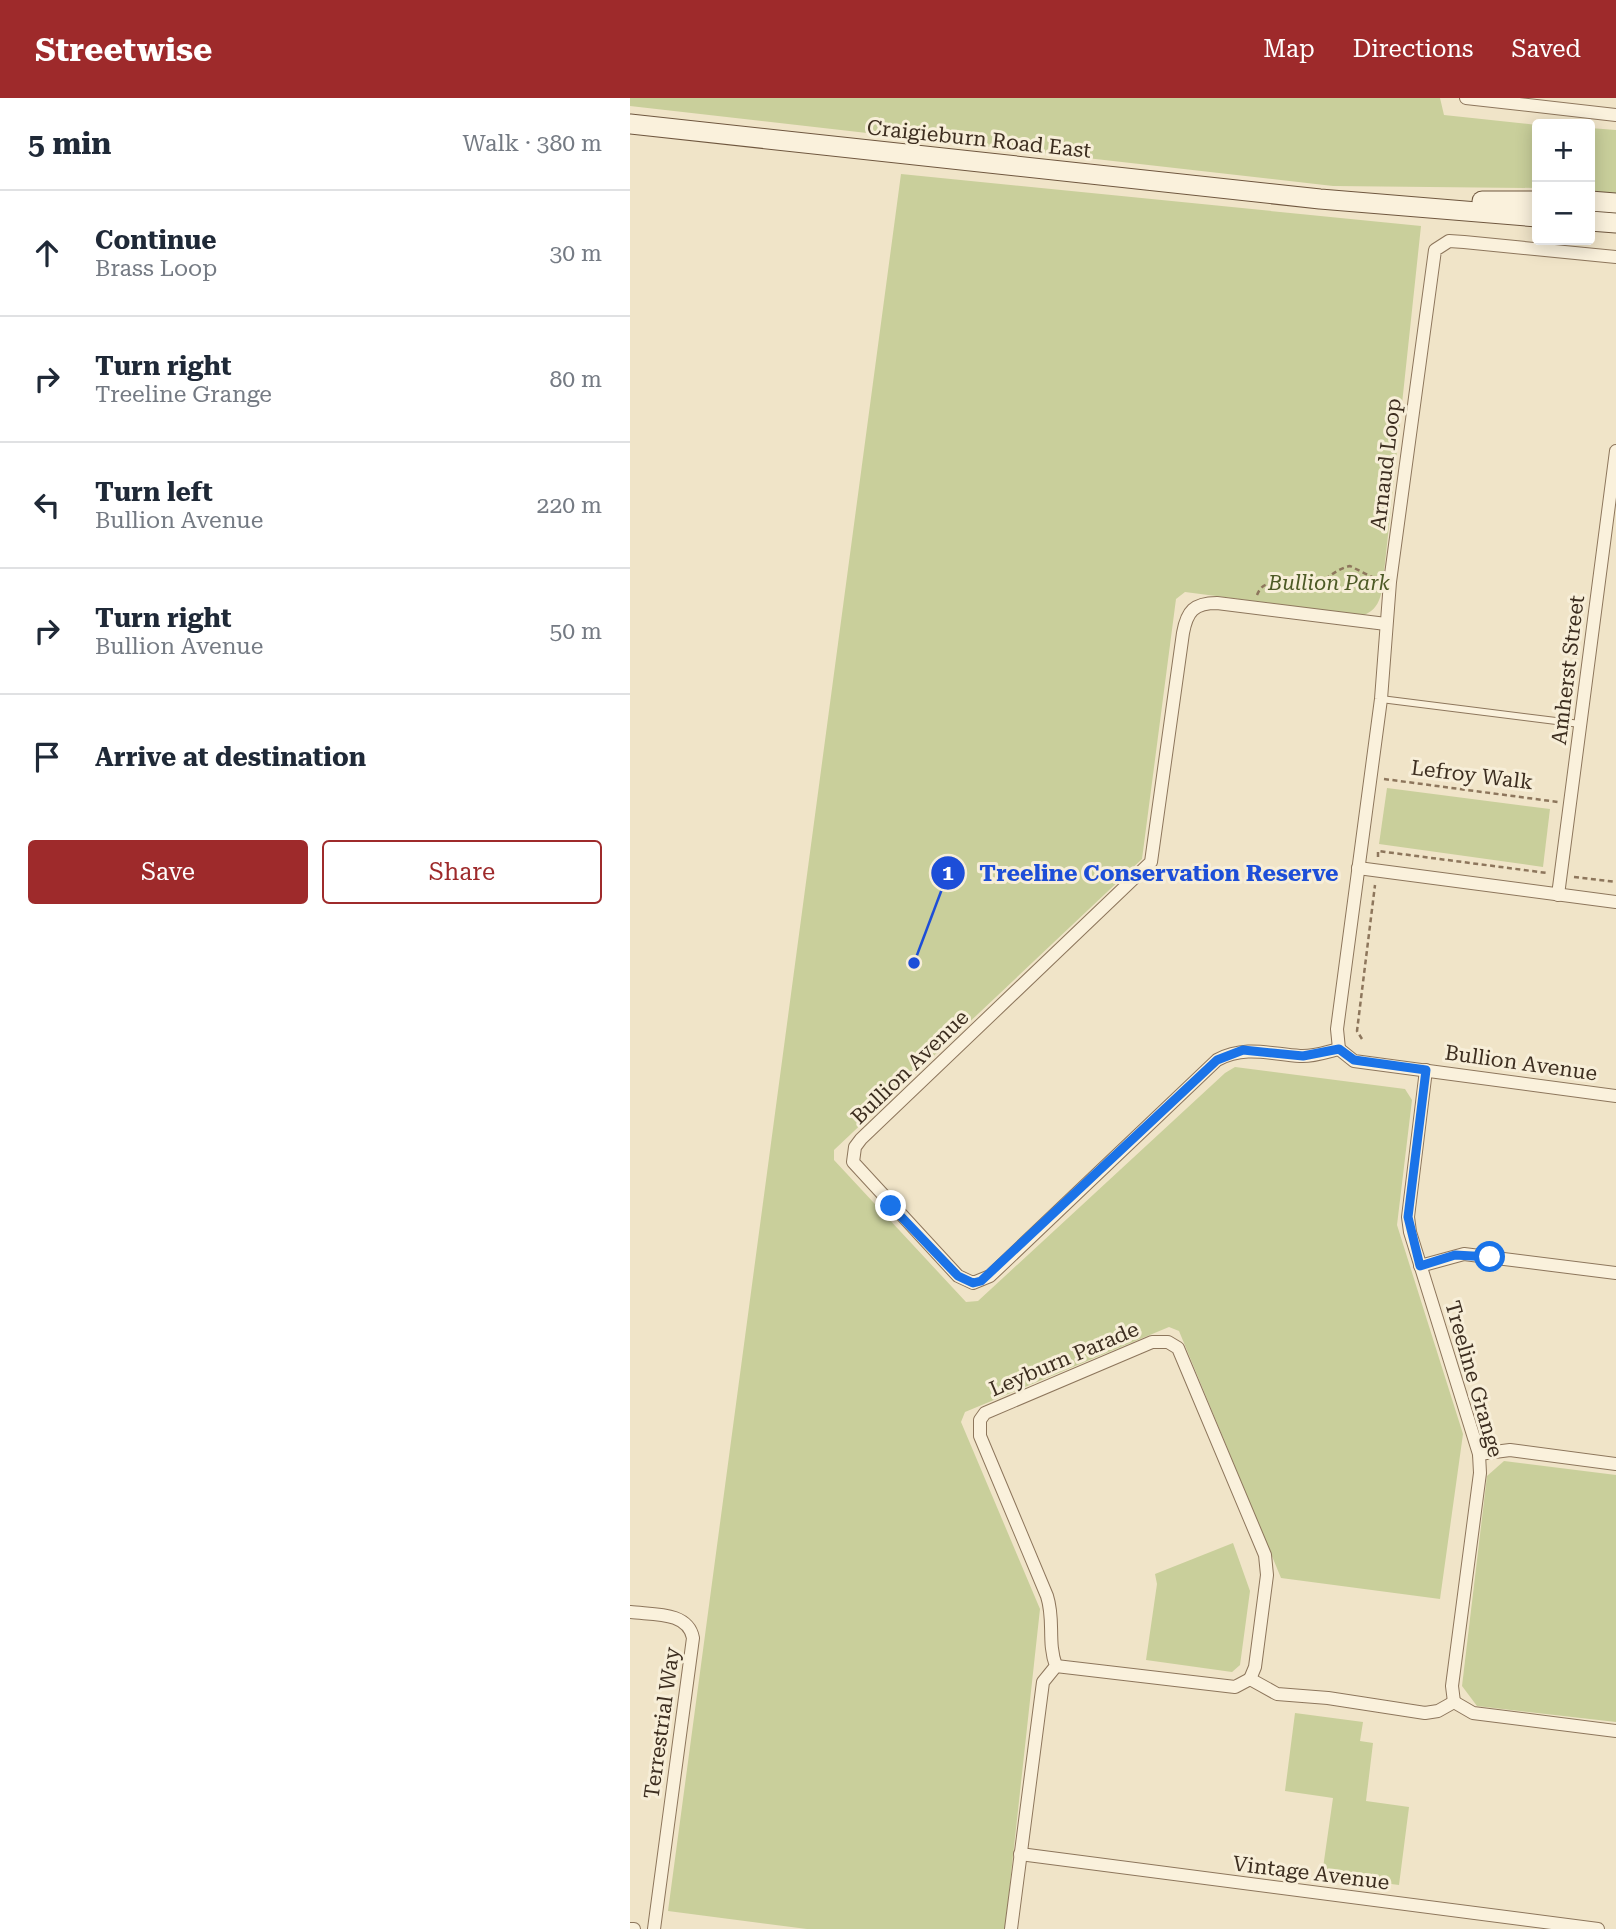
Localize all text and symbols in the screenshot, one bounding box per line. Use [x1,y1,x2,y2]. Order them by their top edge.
text: Streetwise [35,30,212,69]
text: Map [1263,35,1315,63]
text: Directions [1353,35,1473,63]
text: Saved [1511,35,1581,63]
street label: Craigieburn Road East [866,115,1093,163]
map controls [1532,119,1595,245]
button: + [1532,119,1595,182]
text: 5 min [28,126,111,161]
text: Walk · 380 m [463,130,602,157]
button: − [1532,182,1595,245]
text: Continue [95,225,217,255]
icon: ahead [28,234,66,272]
text: 30 m [549,240,602,267]
text: Brass Loop [95,255,217,282]
text: Turn right [95,351,231,381]
icon: right [28,360,66,398]
text: 80 m [549,366,602,393]
text: Treeline Grange [95,381,272,408]
street label: Arnaud Loop [1366,397,1406,531]
text: Turn left [95,477,213,507]
icon: left [28,486,66,524]
text: 220 m [537,492,602,519]
text: Bullion Avenue [95,507,263,534]
park label: Bullion Park [1267,571,1391,595]
street label: Amherst Street [1547,594,1589,746]
text: Turn right [95,603,231,633]
icon: right [28,612,66,650]
text: 50 m [549,618,602,645]
text: Bullion Avenue [95,633,263,660]
icon: arrive [28,738,66,776]
text: Arrive at destination [95,742,366,772]
street label: Lefroy Walk [1410,756,1534,794]
button: Save [28,840,308,904]
button: Share [322,840,602,904]
callout: Treeline Conservation Reserve [930,851,1353,895]
text: Treeline Conservation Reserve [979,860,1339,887]
text: 1 [942,861,954,885]
street label: Bullion Avenue [846,1005,974,1129]
street label: Bullion Avenue [1443,1040,1599,1086]
route end [875,1190,906,1221]
route start [1474,1241,1505,1272]
street label: Treeline Grange [1440,1298,1508,1460]
street label: Leyburn Parade [986,1317,1142,1401]
street label: Terrestrial Way [639,1645,685,1800]
street label: Vintage Avenue [1231,1851,1391,1895]

